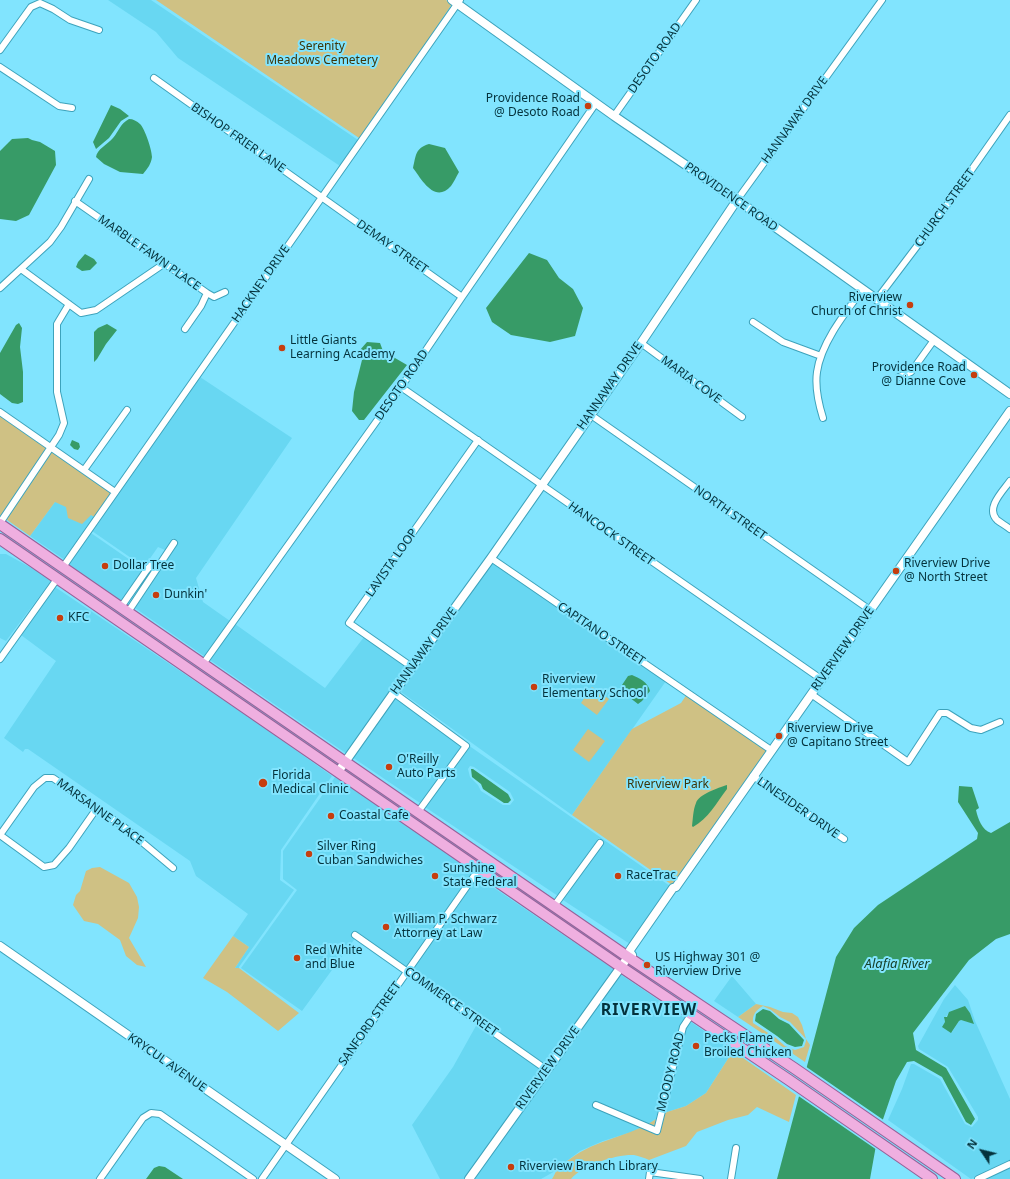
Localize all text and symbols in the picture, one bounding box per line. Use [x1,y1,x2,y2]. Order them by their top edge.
street label: DESOTO ROAD [625,20,685,96]
park label: Serenity Meadows Cemetery [266,40,378,68]
street label: HANNAWAY DRIVE [759,74,831,166]
place label: Providence Road @ Desoto Road [486,92,580,120]
street label: BISHOP FRIER LANE [188,100,288,176]
marker: Providence Road @ Desoto Road [583,101,593,111]
street label: PROVIDENCE ROAD [682,159,780,235]
street label: CHURCH STREET [912,166,978,250]
street label: MARBLE FAWN PLACE [95,212,203,294]
street label: DEMAY STREET [354,217,430,277]
street label: HACKNEY DRIVE [229,243,293,325]
place label: Riverview Church of Christ [811,291,902,319]
marker: Riverview Church of Christ [905,300,915,310]
place label: Little Giants Learning Academy [290,334,395,362]
street label: HANNAWAY DRIVE [574,339,646,433]
marker: Little Giants Learning Academy [277,343,287,353]
street label: DESOTO ROAD [372,347,432,423]
street label: MARIA COVE [658,353,724,407]
place label: Providence Road @ Dianne Cove [872,361,966,389]
marker: Providence Road @ Dianne Cove [969,370,979,380]
street label: NORTH STREET [691,483,769,543]
street label: HANCOCK STREET [565,499,657,569]
street label: LAVISTA LOOP [363,526,421,600]
place label: Riverview Drive @ North Street [904,557,990,585]
place label: Dollar Tree [113,559,174,573]
marker: Dollar Tree [100,561,110,571]
marker: Riverview Drive @ North Street [891,566,901,576]
place label: Dunkin' [164,588,207,602]
marker: Dunkin' [151,590,161,600]
street label: CAPITANO STREET [555,599,647,669]
street label: RIVERVIEW DRIVE [809,604,877,694]
street label: HANNAWAY DRIVE [388,605,460,697]
place label: KFC [68,611,89,625]
marker: KFC [55,613,65,623]
place label: Riverview Elementary School [542,673,647,701]
marker: Riverview Elementary School [529,682,539,692]
place label: Riverview Drive @ Capitano Street [787,722,888,750]
marker: Riverview Drive @ Capitano Street [774,731,784,741]
place label: O'Reilly Auto Parts [397,753,456,781]
marker: O'Reilly Auto Parts [384,762,394,772]
place label: Florida Medical Clinic [272,769,349,797]
street label: LINESIDER DRIVE [754,774,842,842]
street label: MARSANNE PLACE [54,776,146,848]
marker: Florida Medical Clinic [257,777,269,789]
park label: Riverview Park [627,778,709,792]
place label: Coastal Cafe [339,809,409,823]
marker: Coastal Cafe [326,811,336,821]
place label: Silver Ring Cuban Sandwiches [317,840,423,868]
marker: Silver Ring Cuban Sandwiches [304,849,314,859]
place label: Sunshine State Federal [443,862,517,890]
place label: RaceTrac [626,869,676,883]
marker: Sunshine State Federal [430,871,440,881]
marker: RaceTrac [613,871,623,881]
place label: William P. Schwarz Attorney at Law [394,913,497,941]
marker: William P. Schwarz Attorney at Law [381,922,391,932]
place label: Red White and Blue [305,944,363,972]
place label: US Highway 301 @ Riverview Drive [655,951,760,979]
marker: Red White and Blue [292,953,302,963]
water label: Alafia River [865,956,929,972]
marker: US Highway 301 @ Riverview Drive [642,960,652,970]
street label: COMMERCE STREET [402,964,500,1040]
street label: SANFORD STREET [336,979,404,1069]
district label: RIVERVIEW [601,1000,697,1020]
street label: RIVERVIEW DRIVE [513,1024,583,1112]
street label: KRYCUL AVENUE [125,1030,209,1096]
street label: MOODY ROAD [654,1031,688,1113]
place label: Pecks Flame Broiled Chicken [704,1032,792,1060]
marker: Pecks Flame Broiled Chicken [691,1041,701,1051]
north arrow [962,1131,1002,1171]
text: N [963,1136,980,1152]
place label: Riverview Branch Library [519,1160,658,1174]
marker: Riverview Branch Library [506,1162,516,1172]

